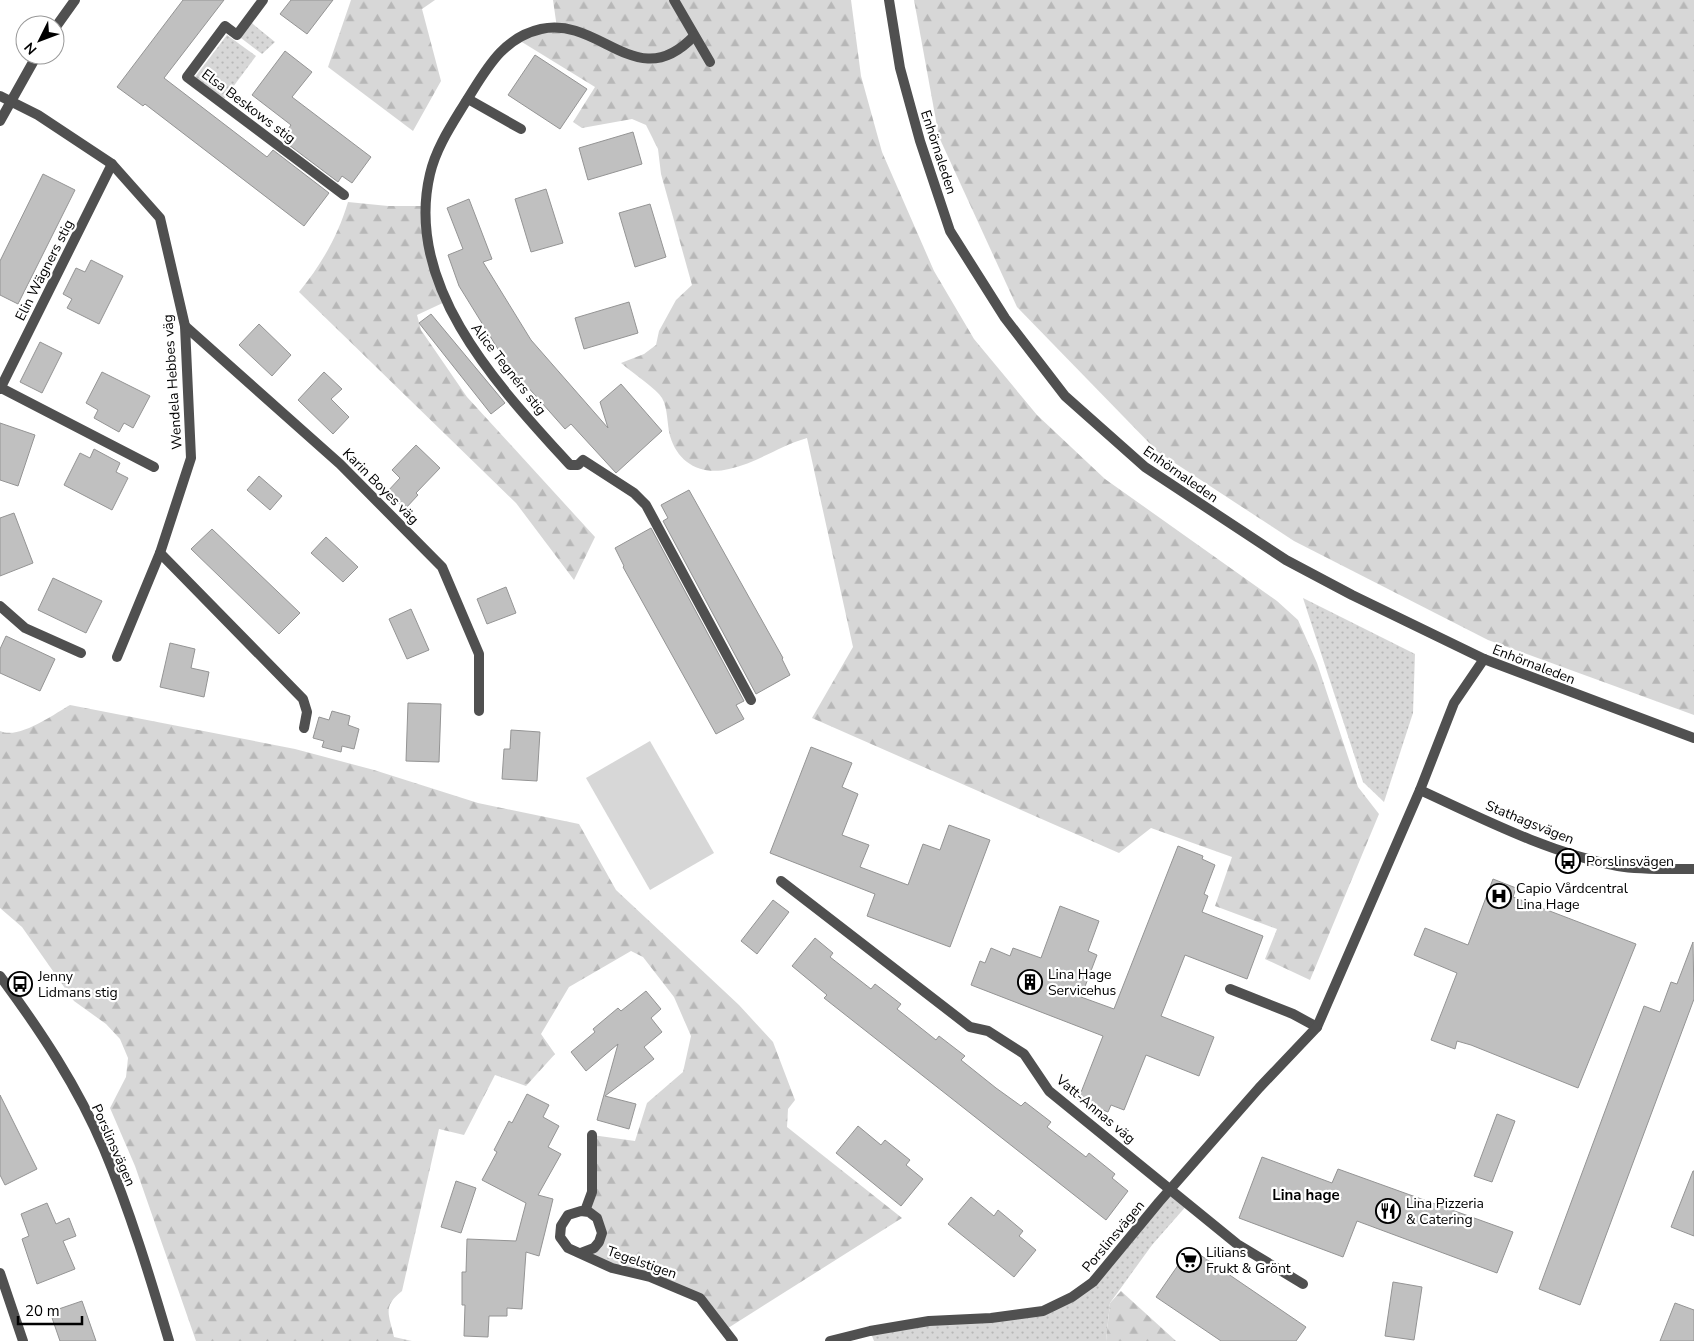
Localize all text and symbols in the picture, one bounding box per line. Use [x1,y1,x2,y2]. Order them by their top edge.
north arrow [15,15,65,65]
text: N [20,38,41,59]
street label: Elsa Beskows stig [198,65,300,148]
street label: Enhörnaleden [916,108,961,197]
street label: Elin Wägners stig [11,216,78,324]
street label: Wendela Hebbes väg [158,314,187,450]
street label: Alice Tegnérs stig [467,319,550,419]
street label: Enhörnaleden [1139,442,1222,507]
street label: Karin Boyes väg [338,444,423,529]
street label: Enhörnaleden [1490,640,1578,689]
street label: Stathagsvägen [1483,796,1577,849]
bus stop icon: Porslinsvägen [1555,848,1581,874]
place label: Porslinsvägen [1586,852,1674,871]
place label: Capio Vårdcentral Lina Hage [1516,879,1629,914]
hospital icon: Capio Vårdcentral Lina Hage [1486,883,1512,909]
place label: Lina Hage Servicehus [1048,965,1117,1000]
place label: Jenny Lidmans stig [37,967,118,1002]
building icon: Lina Hage Servicehus [1017,969,1043,995]
bus stop icon: Jenny Lidmans stig [7,971,33,997]
street label: Vatt-Annas väg [1051,1070,1139,1148]
street label: Porslinsvägen [87,1101,140,1189]
district label: Lina hage [1272,1185,1340,1205]
place label: Lina Pizzeria & Catering [1406,1194,1484,1229]
street label: Porslinsvägen [1078,1196,1149,1276]
restaurant icon: Lina Pizzeria & Catering [1375,1198,1401,1224]
street label: Tegelstigen [604,1242,679,1283]
place label: Lilians Frukt & Grönt [1206,1243,1291,1278]
supermarket icon: Lilians Frukt & Grönt [1176,1247,1202,1273]
scale bar [18,1294,81,1326]
text: 20 m [25,1301,60,1321]

